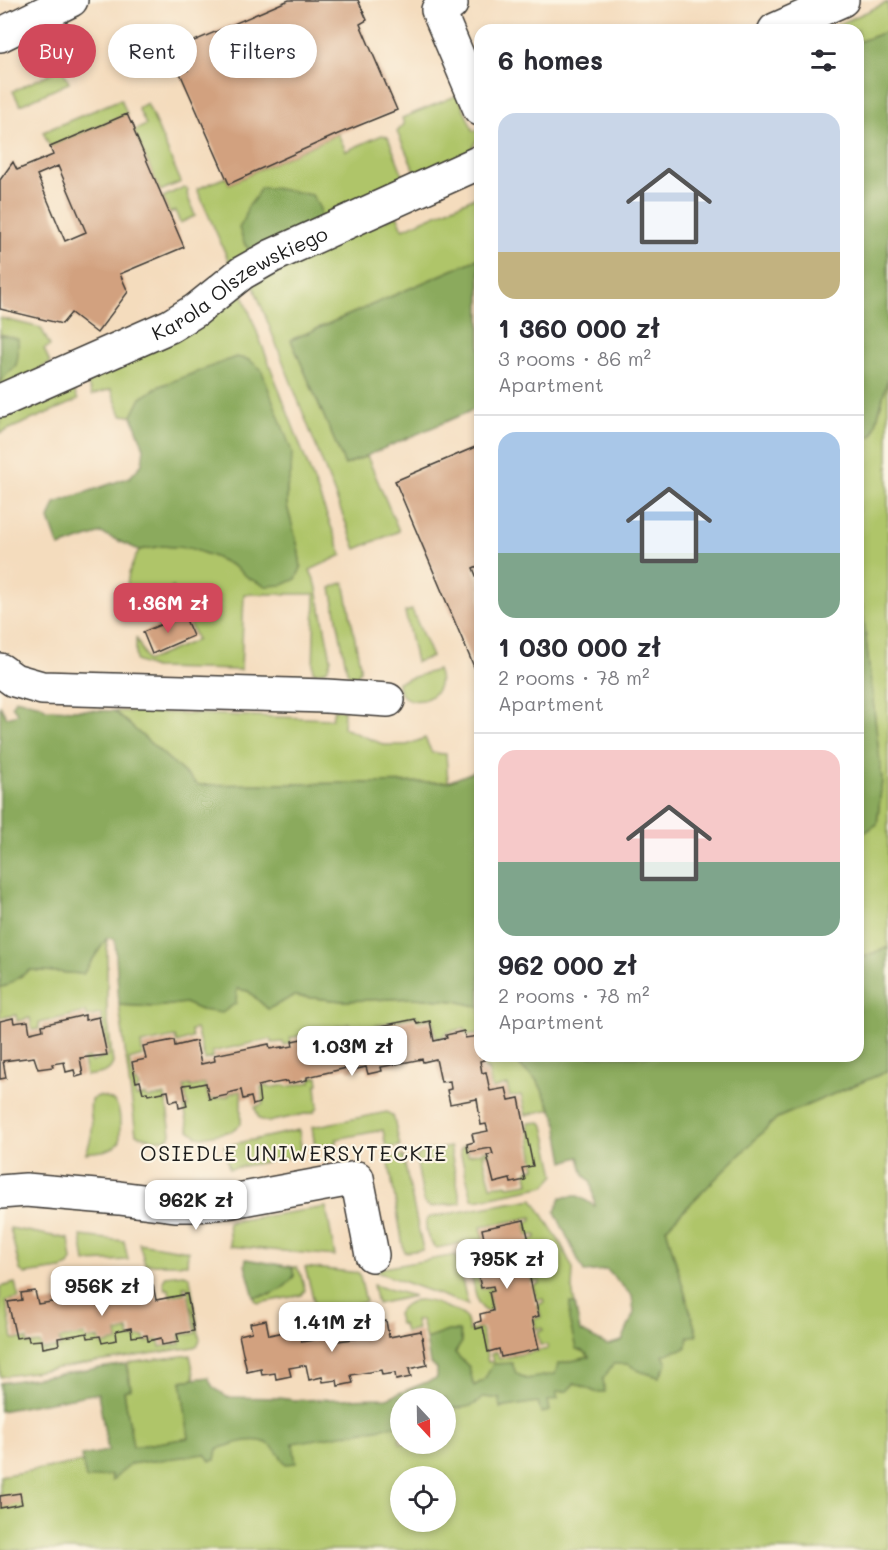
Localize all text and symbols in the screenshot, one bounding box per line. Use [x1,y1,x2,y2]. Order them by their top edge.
chip: Buy [18,24,96,78]
chip: Rent [108,24,197,78]
chip: Filters [209,24,317,78]
text: 6 homes [498,43,603,77]
icon: filters [807,44,840,77]
icon: home [615,152,723,260]
street label: Karola Olszewskiego [147,220,332,346]
text: 1 360 000 zł [498,311,660,345]
text: 3 rooms · 86 m² [498,345,651,371]
text: Apartment [498,371,604,397]
icon: home [615,471,723,579]
pin: 1.36M zł [106,583,230,634]
text: 1.36M zł [128,589,208,615]
text: 1 030 000 zł [498,630,661,664]
text: 2 rooms · 78 m² [498,664,650,690]
text: Apartment [498,690,604,716]
icon: home [615,789,723,897]
text: 962 000 zł [498,948,637,982]
text: 2 rooms · 78 m² [498,982,650,1008]
text: Apartment [498,1008,604,1034]
pin: 1.03M zł [290,1026,414,1077]
text: 1.03M zł [311,1032,393,1058]
district label: OSIEDLE UNIWERSYTECKIE [140,1139,448,1166]
pin: 962K zł [141,1180,251,1231]
text: 962K zł [159,1186,233,1212]
pin: 795K zł [452,1239,562,1290]
text: 795K zł [470,1245,544,1271]
pin: 956K zł [47,1266,157,1317]
text: 956K zł [65,1272,139,1298]
pin: 1.41M zł [270,1302,394,1353]
text: 1.41M zł [293,1308,371,1334]
north arrow [390,1388,456,1454]
map controls [390,1388,456,1532]
button: locate [390,1466,456,1532]

